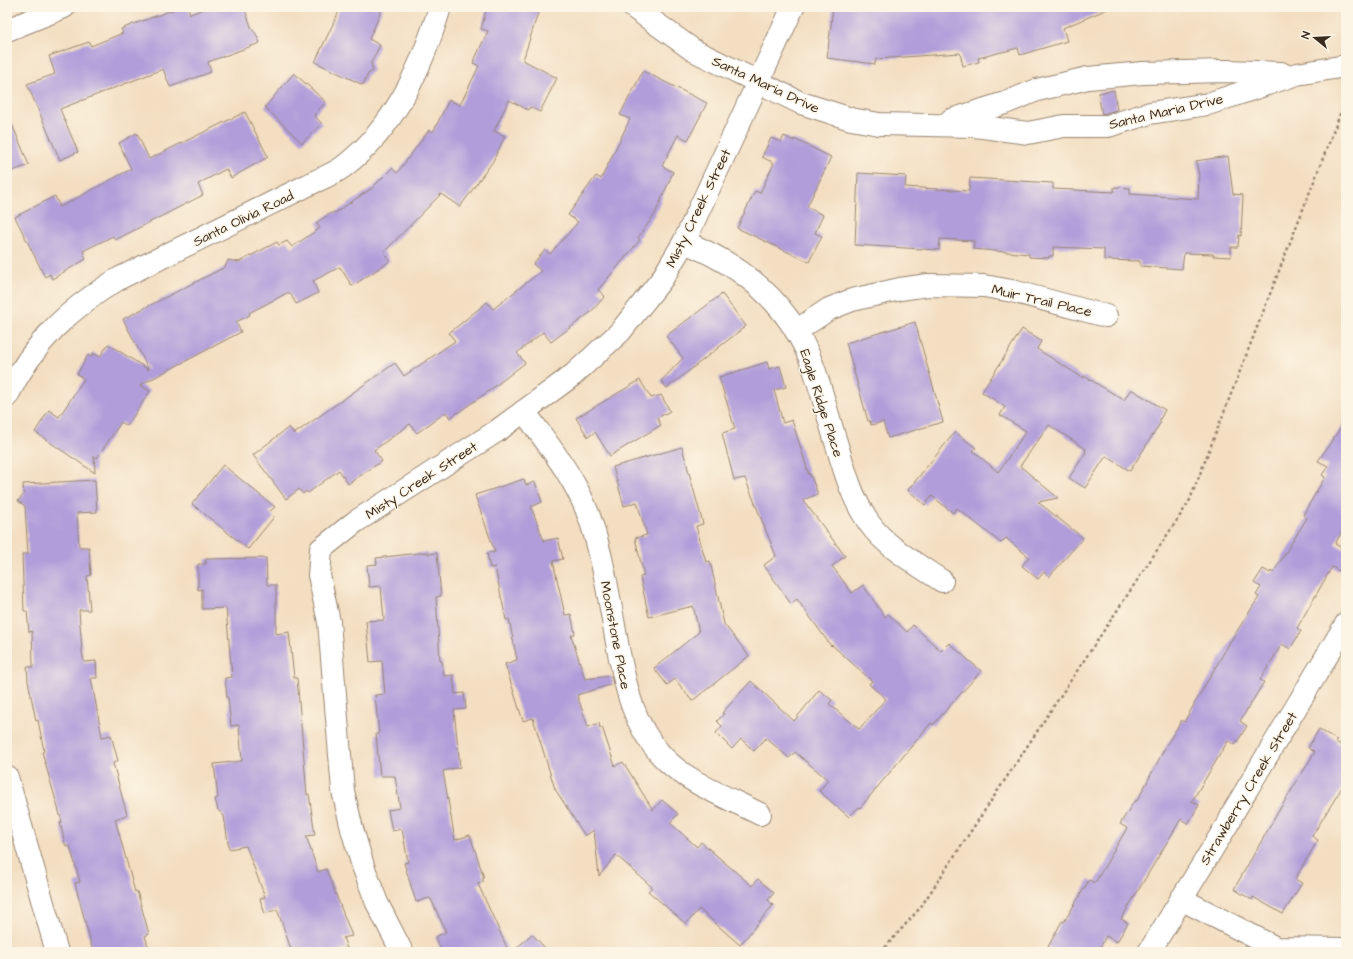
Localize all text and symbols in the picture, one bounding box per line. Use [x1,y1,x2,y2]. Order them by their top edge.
north arrow [1295,18,1335,58]
text: N [1298,29,1314,41]
street label: Santa Maria Drive [709,51,823,119]
street label: Santa Maria Drive [1107,89,1226,135]
street label: Misty Creek Street [661,145,736,271]
street label: Santa Olivia Road [190,186,297,252]
street label: Muir Trail Place [990,280,1094,322]
street label: Eagle Ridge Place [794,347,848,460]
street label: Misty Creek Street [362,437,482,525]
street label: Moonstone Place [595,579,635,691]
street label: Strawberry Creek Street [1195,708,1303,869]

